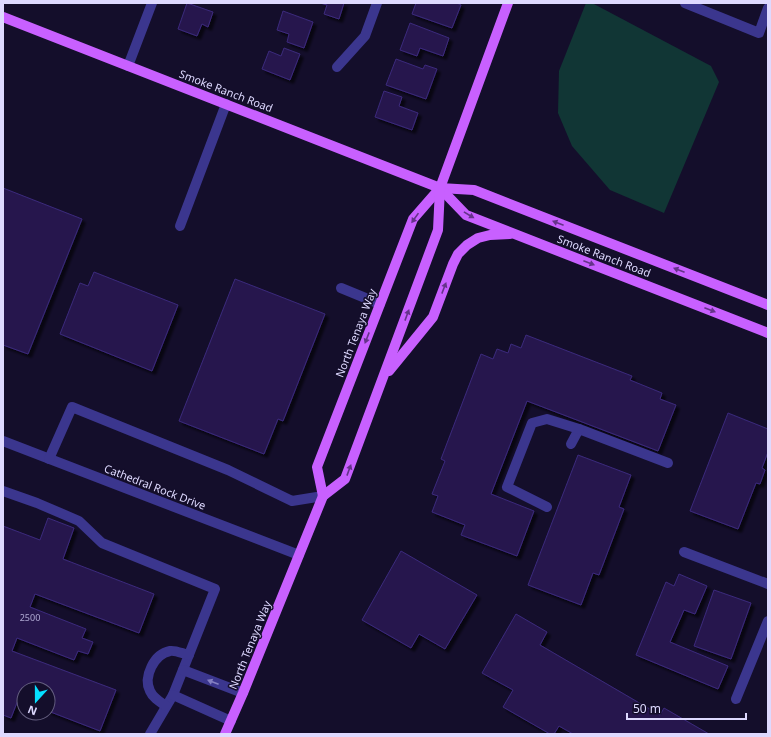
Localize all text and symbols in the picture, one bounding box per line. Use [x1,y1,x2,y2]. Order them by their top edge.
street label: Smoke Ranch Road [177,66,275,115]
one-way arrow [463,211,474,218]
one-way arrow [411,212,419,223]
one-way arrow [552,220,564,226]
street label: Smoke Ranch Road [555,231,653,280]
one-way arrow [583,260,595,266]
one-way arrow [673,267,685,273]
one-way arrow [441,281,447,293]
street label: North Tenaya Way [332,286,380,379]
one-way arrow [404,308,410,320]
one-way arrow [704,308,716,314]
one-way arrow [364,332,370,344]
street label: Cathedral Rock Drive [102,460,208,513]
one-way arrow [346,463,352,475]
street label: North Tenaya Way [225,598,274,691]
house number: 2500 [20,611,40,624]
one-way arrow [207,678,219,684]
north arrow [16,681,56,721]
scale bar [627,695,746,721]
text: 50 m [633,700,661,717]
text: N [25,702,39,719]

